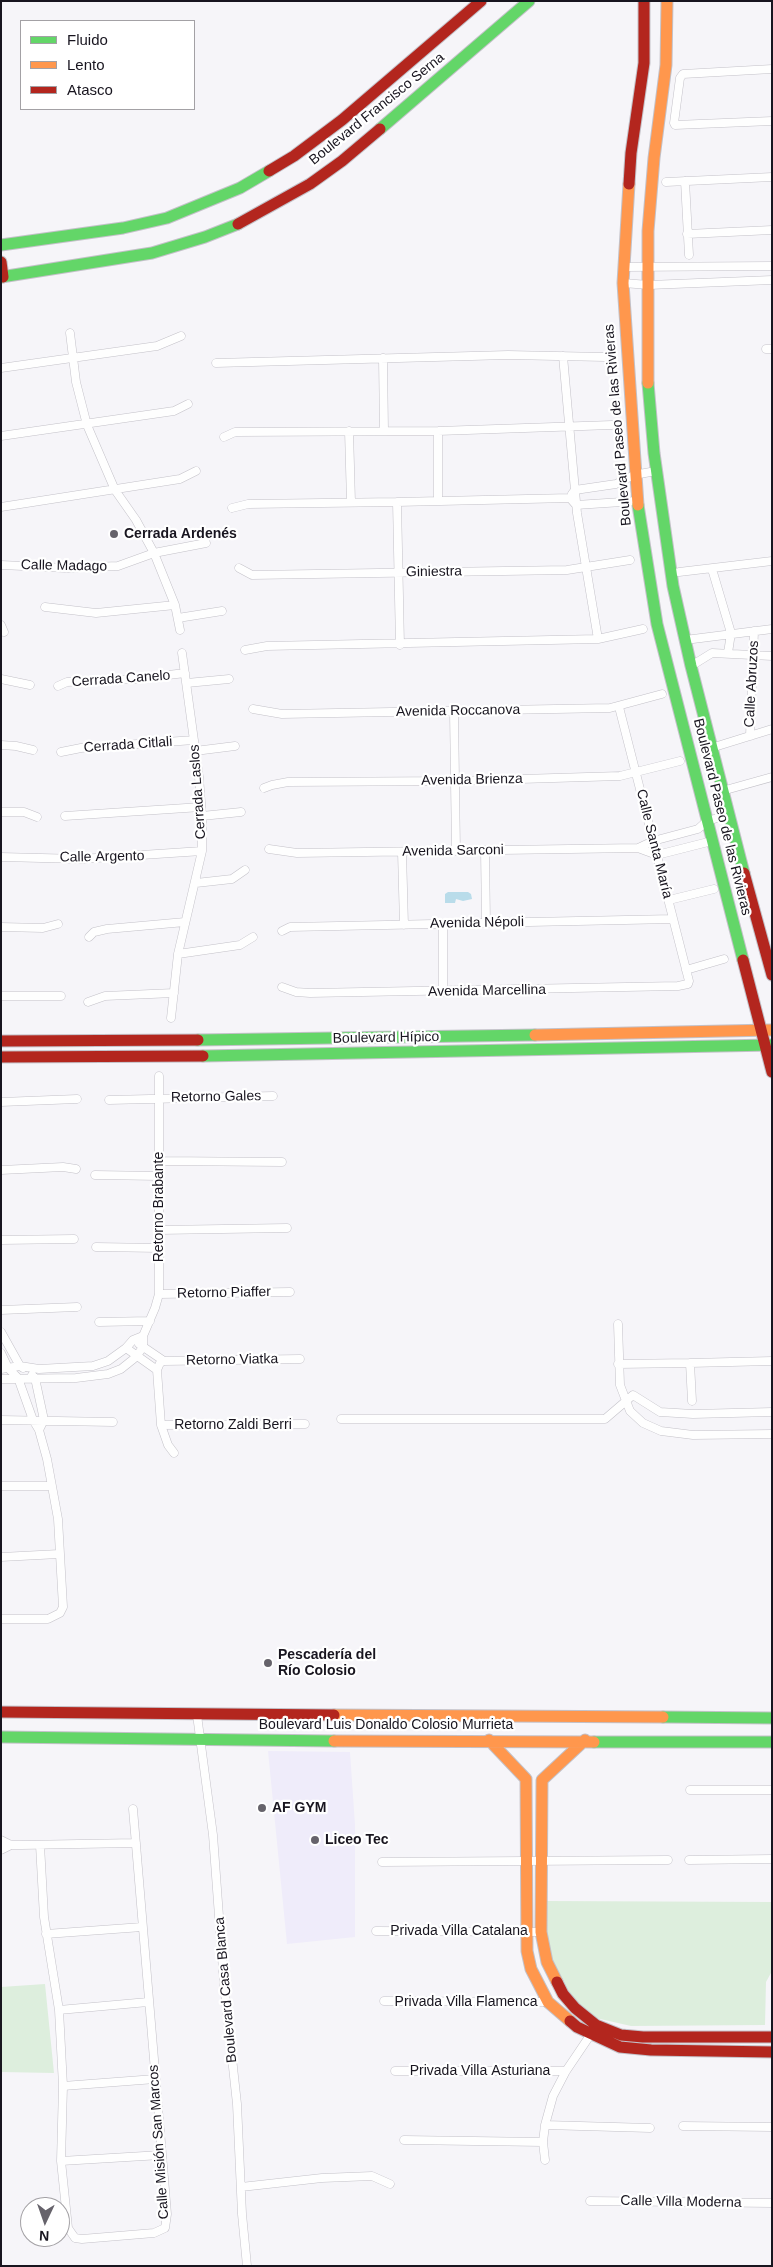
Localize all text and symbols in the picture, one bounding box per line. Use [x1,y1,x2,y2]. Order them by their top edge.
legend [20,20,195,110]
text: Fluido [67,31,108,48]
street label: Boulevard Francisco Serna [306,49,448,169]
text: Lento [67,56,105,73]
text: Atasco [67,81,113,98]
street label: Boulevard Paseo de las Rivieras [601,323,635,527]
place label: Cerrada Ardenés [124,526,237,542]
marker: Cerrada Ardenés [108,528,120,540]
street label: Calle Madago [21,557,107,575]
street label: Giniestra [406,563,462,581]
street label: Calle Abruzos [741,640,763,728]
street label: Cerrada Canelo [71,667,171,691]
street label: Avenida Roccanova [396,702,520,720]
street label: Boulevard Paseo de las Rivieras [689,717,755,917]
street label: Cerrada Citlali [83,734,173,756]
street label: Cerrada Laslos [186,744,210,840]
street label: Avenida Brienza [421,771,523,789]
street label: Calle Santa María [632,788,676,900]
street label: Avenida Sarconi [402,842,504,860]
street label: Calle Argento [59,848,145,866]
street label: Avenida Népoli [430,914,524,932]
street label: Avenida Marcellina [428,982,546,1000]
street label: Boulevard Hípico [333,1029,439,1047]
street label: Retorno Gales [171,1088,261,1106]
street label: Retorno Brabante [151,1152,167,1262]
street label: Retorno Piaffer [177,1284,271,1302]
street label: Retorno Viatka [186,1351,278,1369]
street label: Retorno Zaldi Berri [174,1417,292,1433]
place label: Pescadería del Río Colosio [278,1647,376,1680]
marker: Pescadería del Río Colosio [262,1657,274,1669]
street label: Boulevard Luis Donaldo Colosio Murrieta [259,1717,513,1733]
place label: AF GYM [272,1800,326,1816]
marker: AF GYM [256,1802,268,1814]
place label: Liceo Tec [325,1832,389,1848]
marker: Liceo Tec [309,1834,321,1846]
street label: Boulevard Casa Blanca [211,1916,241,2064]
street label: Privada Villa Catalana [390,1923,528,1939]
street label: Privada Villa Flamenca [395,1994,537,2010]
street label: Privada Villa Asturiana [410,2063,550,2079]
street label: Calle Misión San Marcos [145,2064,173,2220]
street label: Calle Villa Moderna [620,2193,742,2211]
north arrow [20,2197,70,2247]
text: N [39,2228,50,2244]

